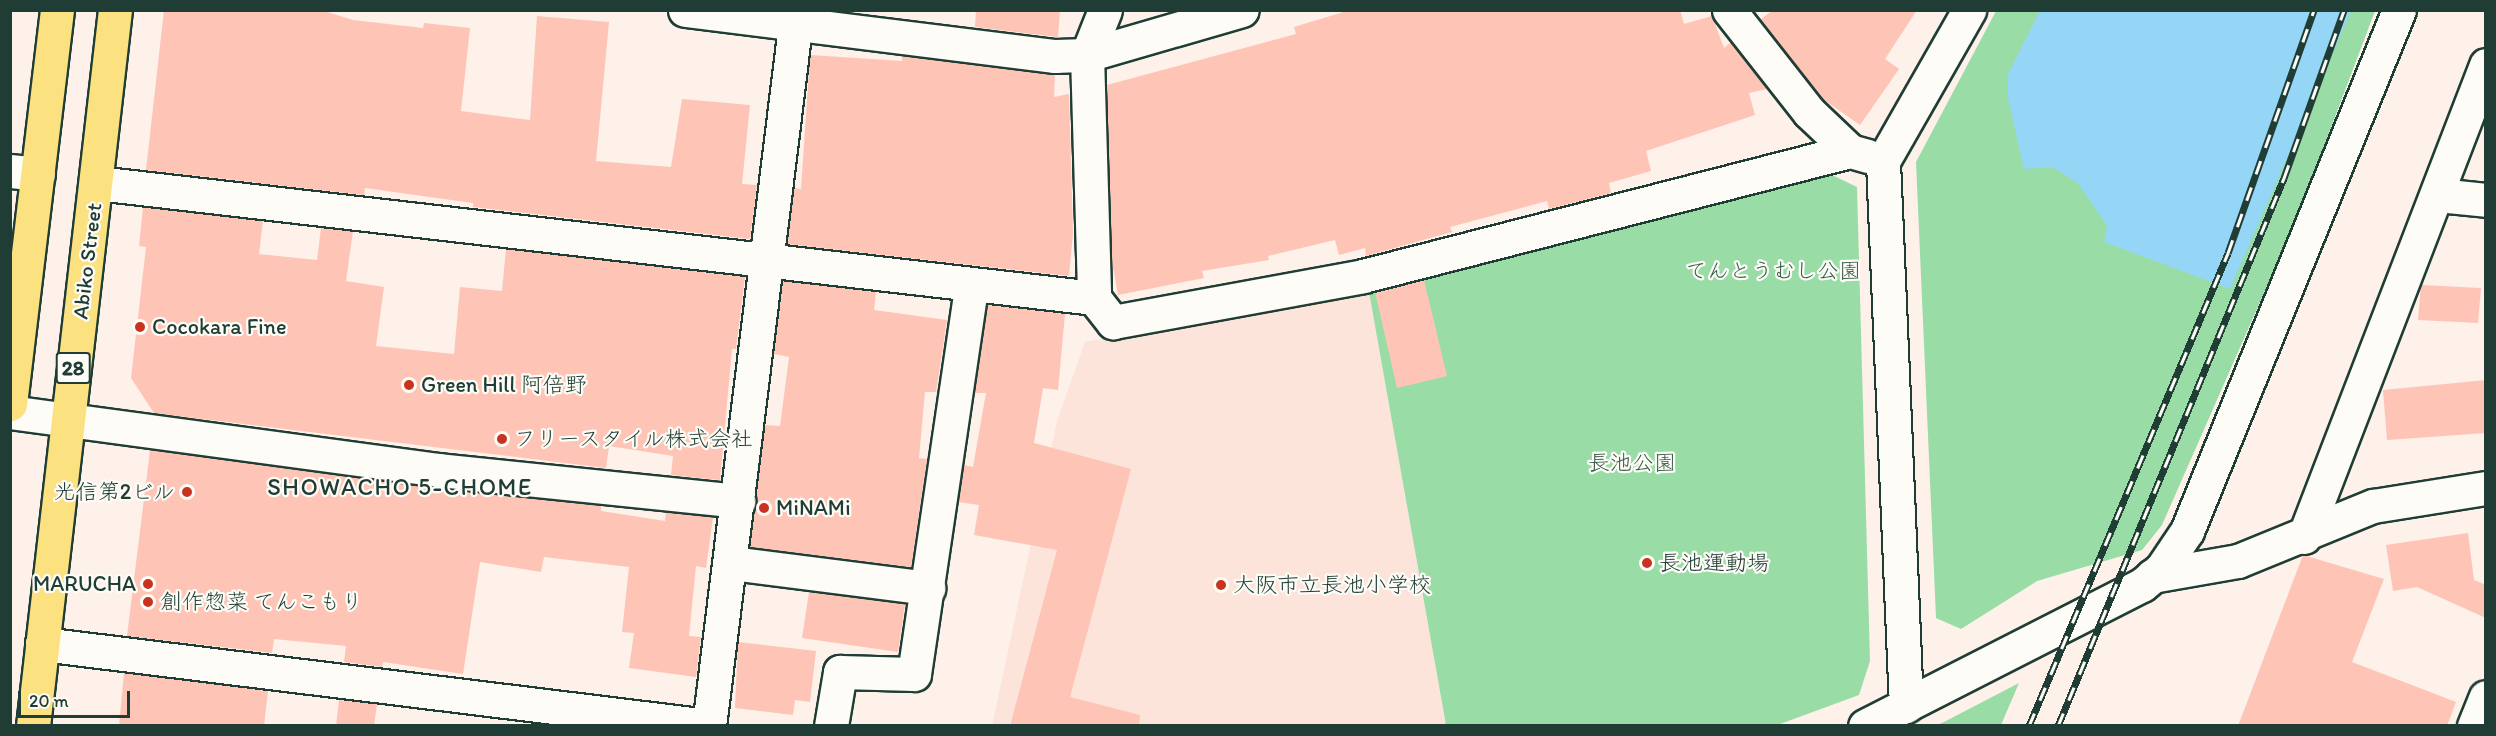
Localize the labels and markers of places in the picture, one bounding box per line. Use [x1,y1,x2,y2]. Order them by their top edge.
place label: Cocokara Fine [152,314,286,340]
marker: Cocokara Fine [133,320,147,334]
place label: Green Hill 阿倍野 [421,372,587,398]
marker: Green Hill 阿倍野 [402,378,416,392]
place label: フリースタイル株式会社 [514,426,756,452]
marker: フリースタイル株式会社 [495,432,509,446]
place label: 光信第2ビル [53,479,175,505]
marker: 光信第2ビル [180,485,194,499]
place label: MiNAMi [776,495,851,521]
marker: MiNAMi [757,501,771,515]
place label: 長池運動場 [1659,550,1769,576]
marker: 長池運動場 [1640,556,1654,570]
place label: MARUCHA [33,571,136,597]
place label: 大阪市立長池小学校 [1233,572,1431,598]
marker: MARUCHA [141,577,155,591]
marker: 大阪市立長池小学校 [1214,578,1228,592]
place label: 創作惣菜 てんこもり [160,589,363,615]
marker: 創作惣菜 てんこもり [141,595,155,609]

